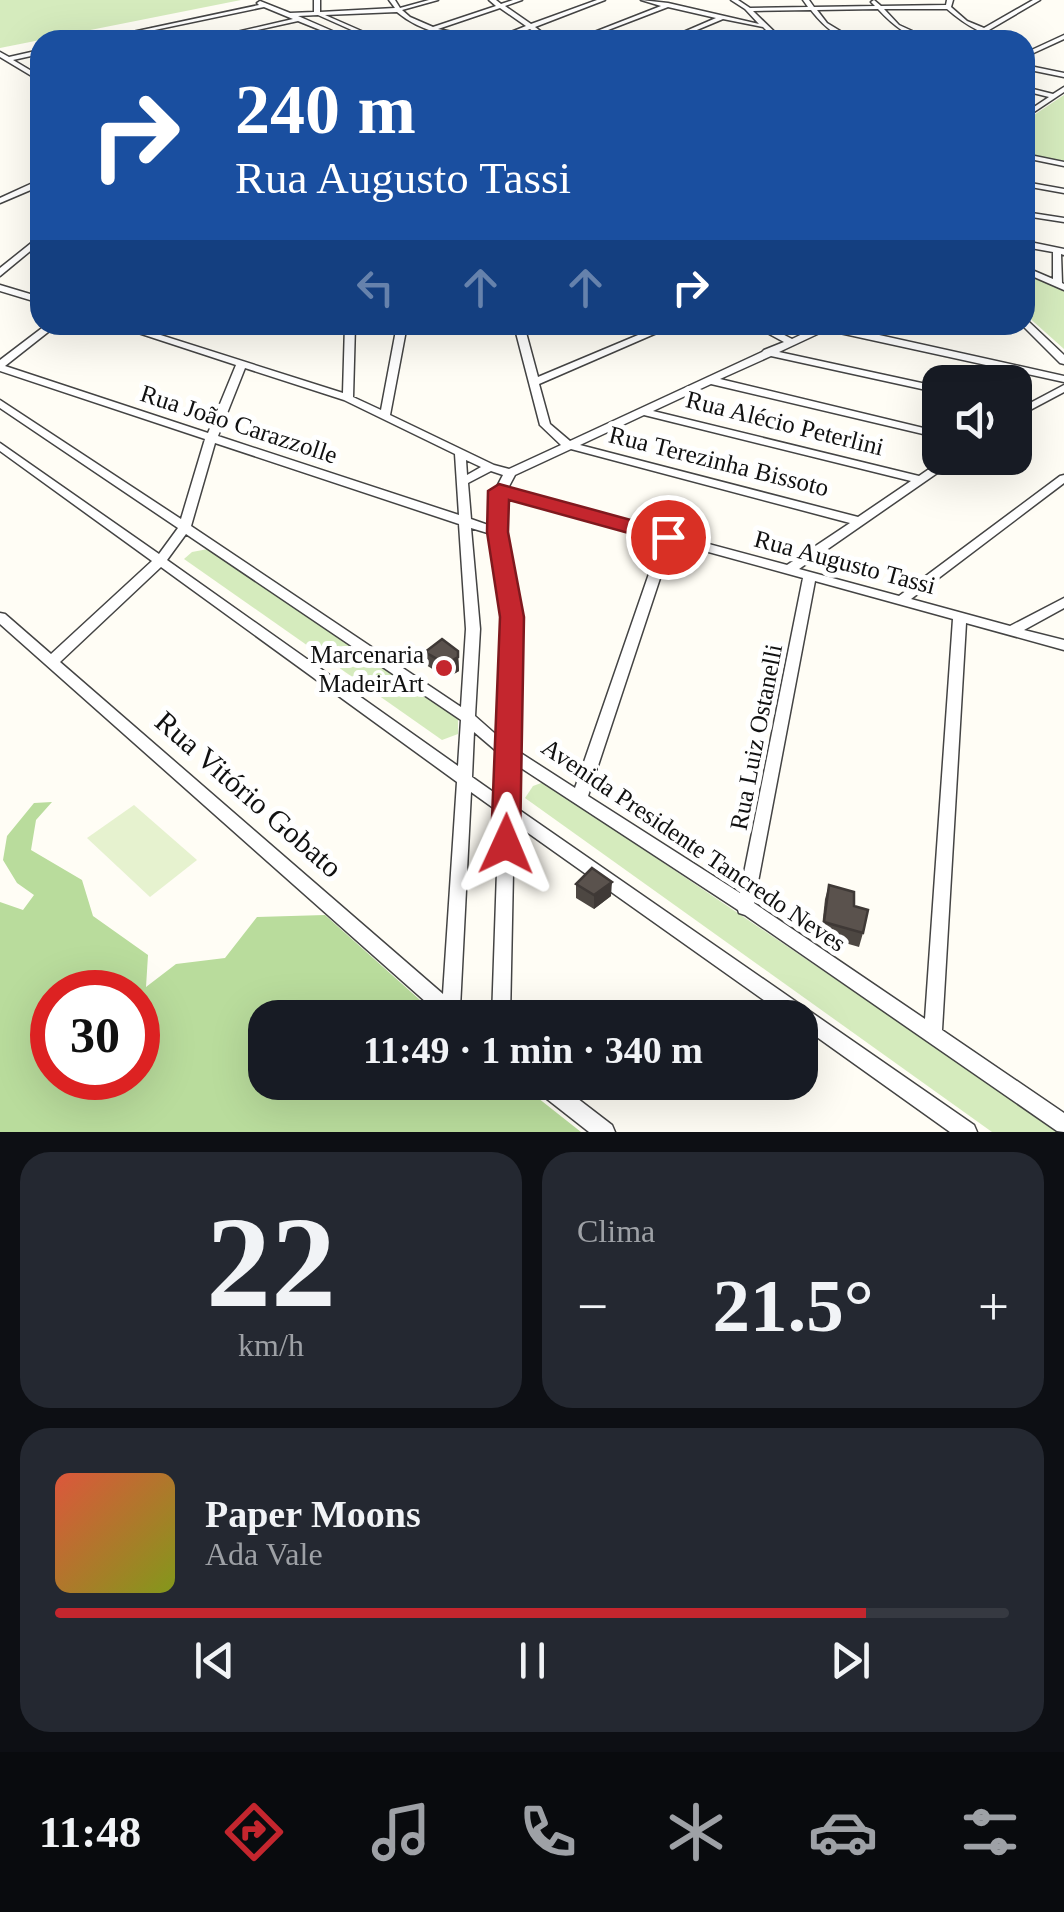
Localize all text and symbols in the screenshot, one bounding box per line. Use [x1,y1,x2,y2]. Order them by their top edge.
icon: right [70,70,200,200]
text: 240 m [235,71,416,148]
text: Rua Augusto Tassi [235,153,571,203]
icon: left [348,260,403,315]
icon: ahead [453,260,508,315]
icon: ahead [558,260,613,315]
icon: right [663,260,718,315]
map controls [922,365,1032,475]
button: sound [922,365,1032,475]
street label: Rua João Carazzolle [137,379,341,469]
street label: Rua Alécio Peterlini [683,385,887,461]
street label: Rua Terezinha Bissoto [606,421,832,501]
pin [626,495,711,580]
icon: arrive [641,510,696,565]
street label: Rua Augusto Tassi [751,525,939,599]
place label: Marcenaria MadeirArt [310,641,424,697]
street label: Rua Luiz Ostanelli [725,642,787,832]
marker: Marcenaria MadeirArt [433,657,455,679]
street label: Rua Vitório Gobato [149,704,349,884]
street label: Avenida Presidente Tancredo Neves [537,733,851,957]
position arrow [454,792,558,896]
speed limit sign: 30 [30,970,160,1100]
text: 11:49 · 1 min · 340 m [363,1029,703,1071]
text: 22 [206,1190,336,1334]
text: Clima [577,1213,655,1249]
text: 21.5° [712,1264,874,1347]
text: − [577,1276,608,1337]
text: + [978,1276,1009,1337]
text: km/h [238,1327,304,1363]
text: Paper Moons [205,1493,421,1535]
text: Ada Vale [205,1536,323,1572]
icon: previous [187,1633,242,1688]
icon: pause [505,1633,560,1688]
icon: next [823,1633,878,1688]
icon: directions [219,1797,289,1867]
icon: music [366,1797,436,1867]
icon: phone [513,1797,583,1867]
icon: climate [661,1797,731,1867]
icon: car [808,1797,878,1867]
icon: filters [955,1797,1025,1867]
text: 11:48 [39,1807,141,1857]

